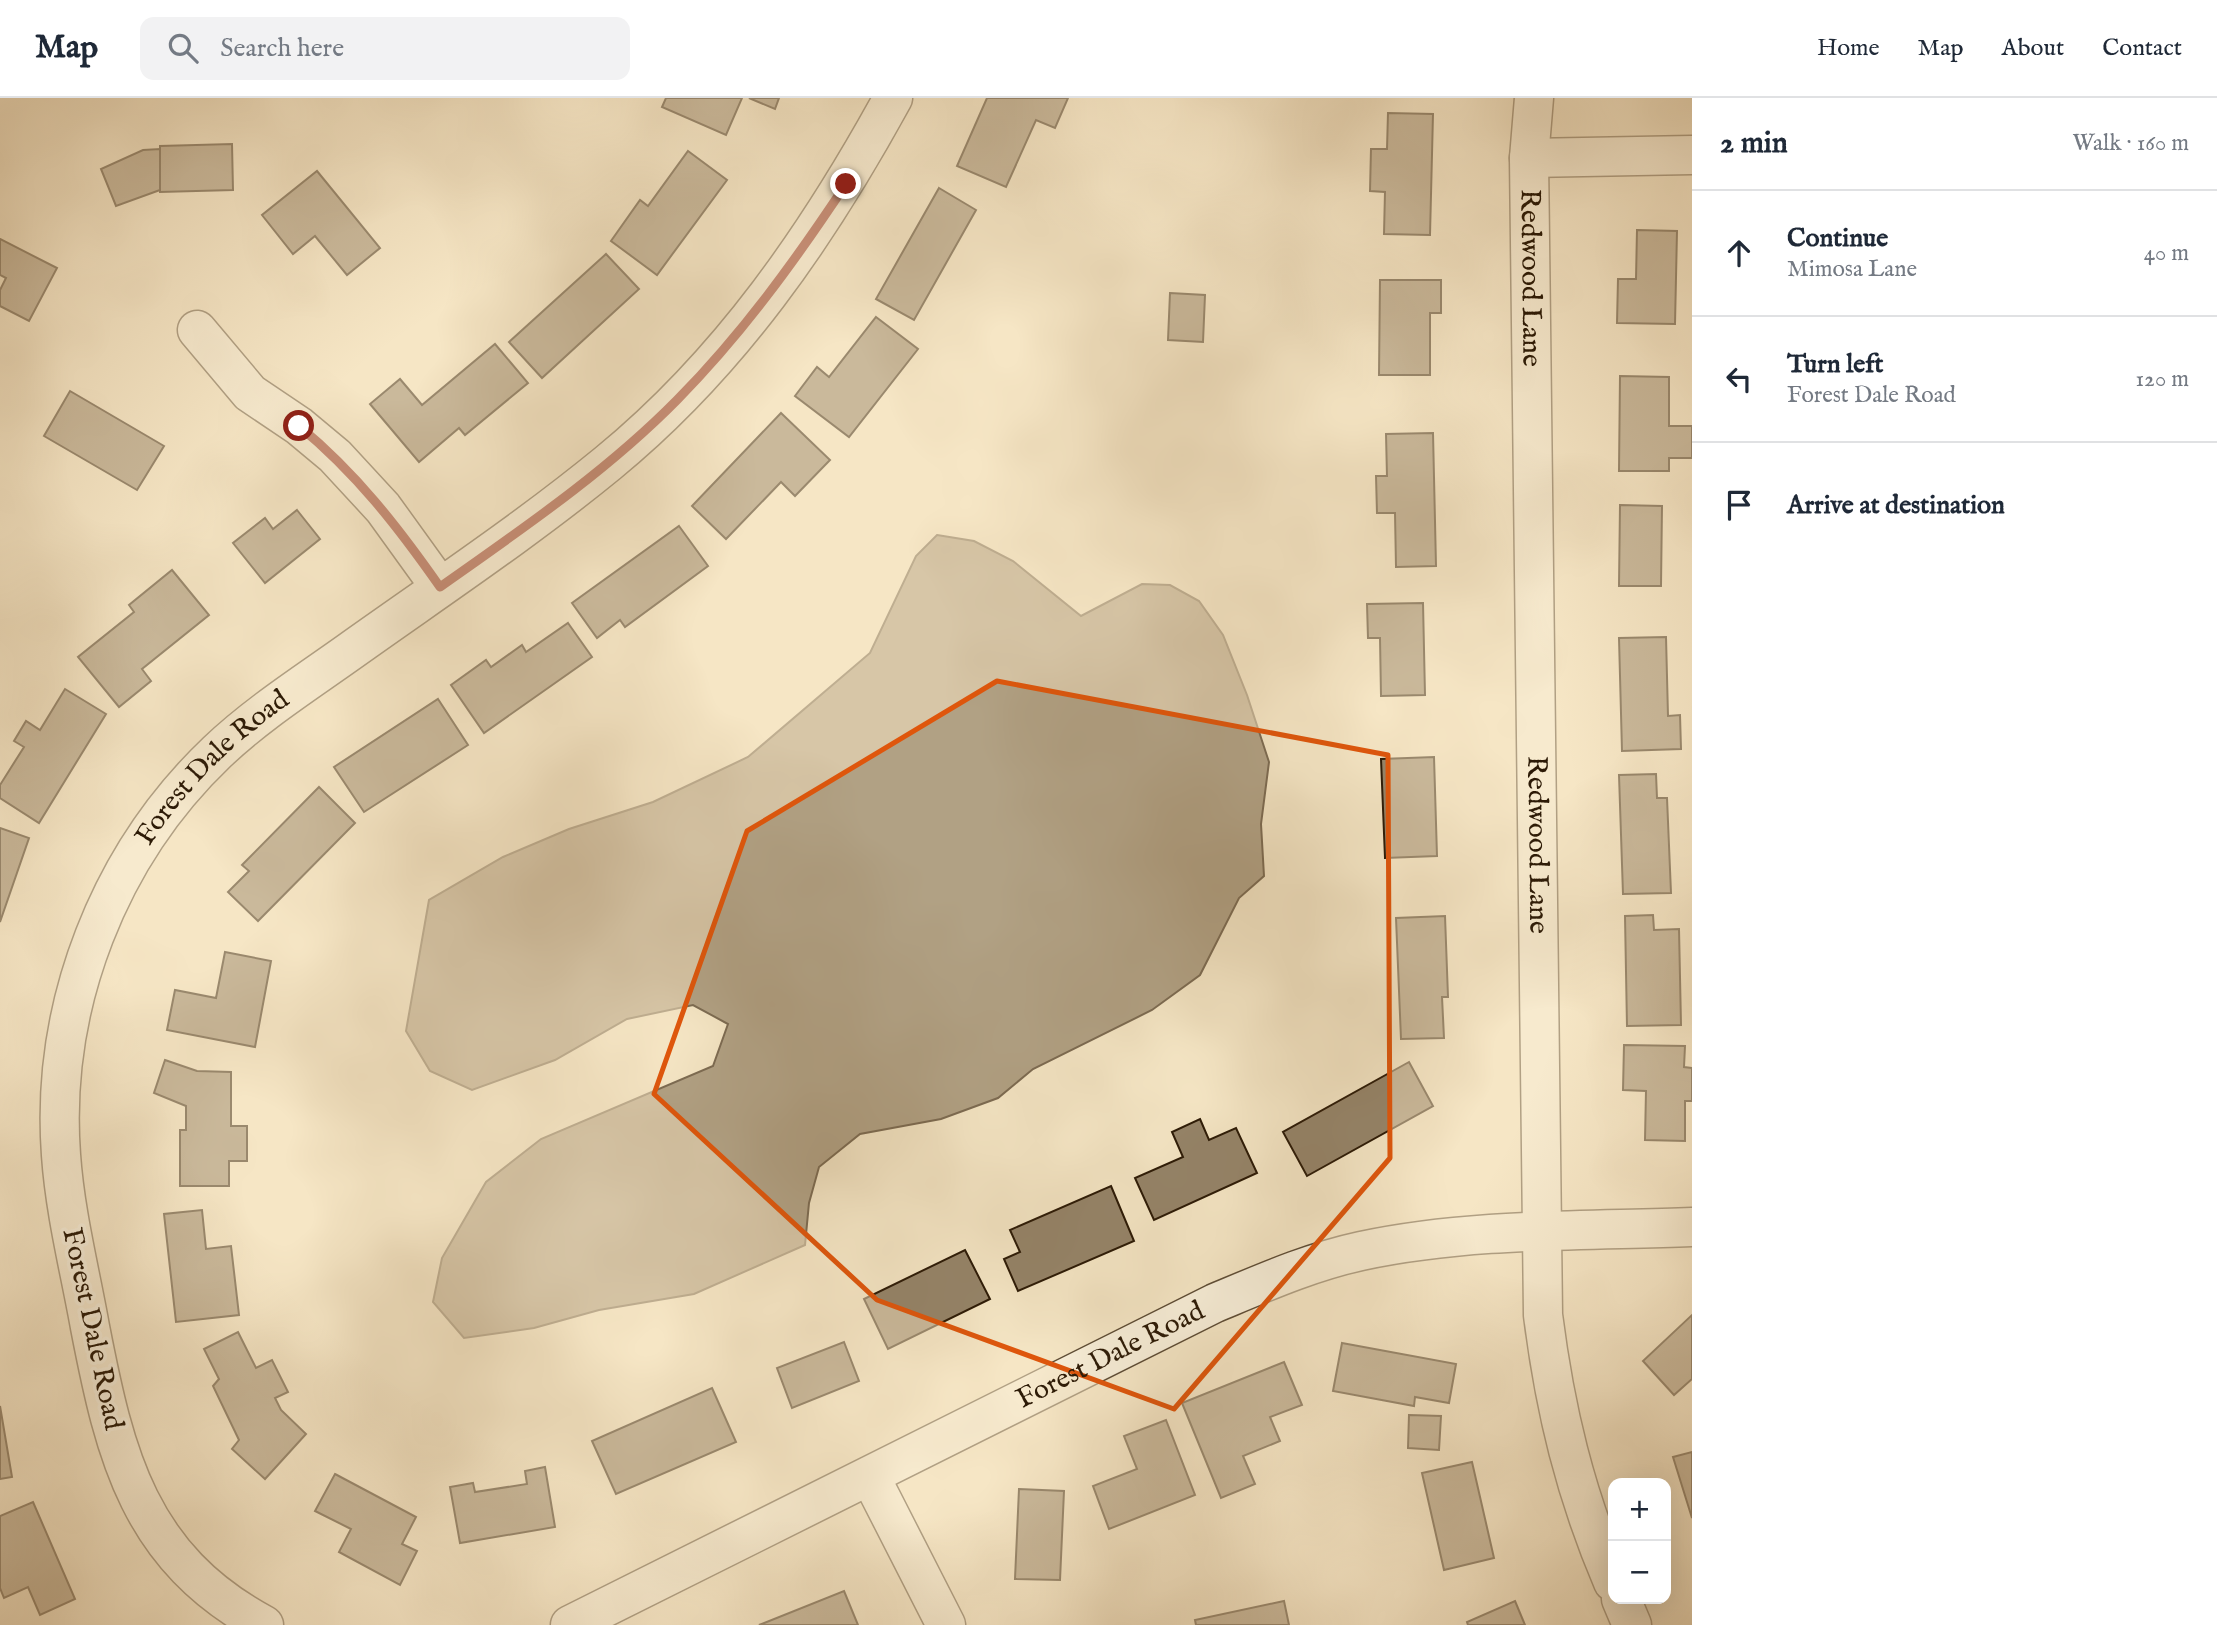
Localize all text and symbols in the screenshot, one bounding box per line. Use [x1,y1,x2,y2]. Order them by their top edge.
search box [140,17,630,80]
text: Map [35,27,98,69]
icon: search [164,29,202,67]
text: Search here [220,32,344,65]
text: Home [1817,33,1880,64]
text: Map [1918,33,1964,64]
text: About [2002,33,2064,64]
text: Contact [2102,33,2182,64]
text: 2 min [1720,125,1788,163]
text: Walk · 160 m [2072,129,2189,158]
route end [830,168,861,199]
street label: Redwood Lane [1512,189,1549,367]
text: Continue [1787,222,1888,255]
icon: ahead [1720,234,1758,272]
text: 40 m [2144,239,2189,268]
text: Mimosa Lane [1787,255,1917,284]
text: Turn left [1787,348,1884,381]
icon: left [1720,360,1758,398]
text: 120 m [2136,365,2189,394]
text: Forest Dale Road [1787,381,1956,410]
route start [283,410,314,441]
icon: arrive [1720,486,1758,524]
text: Arrive at destination [1787,489,2005,522]
street label: Forest Dale Road [128,682,296,852]
street label: Redwood Lane [1519,756,1556,934]
street label: Forest Dale Road [54,1225,131,1433]
street label: Forest Dale Road [1011,1294,1210,1417]
map controls [1608,1478,1671,1604]
button: + [1608,1478,1671,1541]
button: − [1608,1541,1671,1604]

